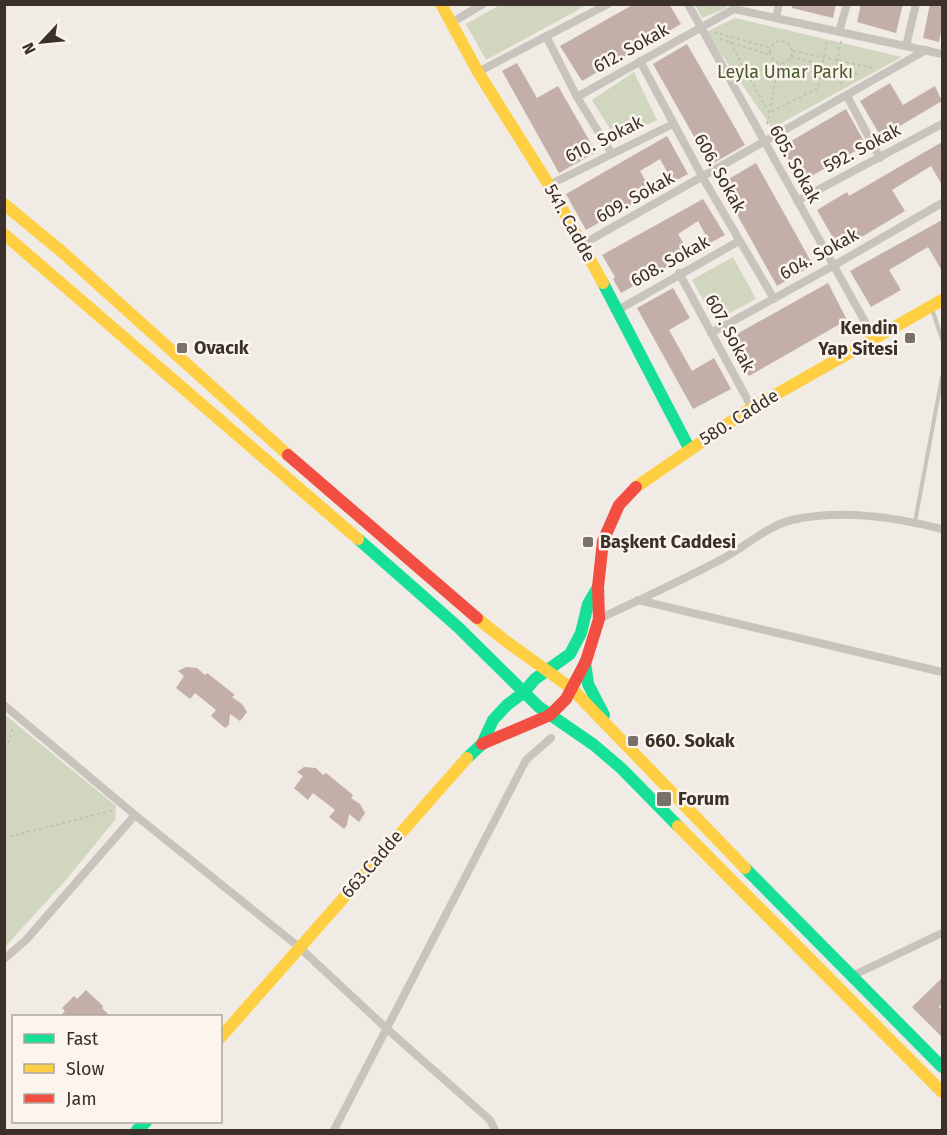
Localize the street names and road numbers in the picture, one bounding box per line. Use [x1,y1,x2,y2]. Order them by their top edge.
street label: 612. Sokak [589,18,673,78]
street label: 610. Sokak [561,110,647,167]
street label: 592. Sokak [820,118,905,177]
street label: 605. Sokak [765,121,826,208]
street label: 606. Sokak [689,130,751,217]
street label: 609. Sokak [592,166,679,228]
street label: 541. Cadde [540,180,600,266]
street label: 604. Sokak [776,223,863,285]
street label: 608. Sokak [627,230,714,292]
street label: 607. Sokak [700,290,760,376]
street label: 580. Cadde [695,384,783,450]
street label: 663.Cadde [336,825,408,903]

